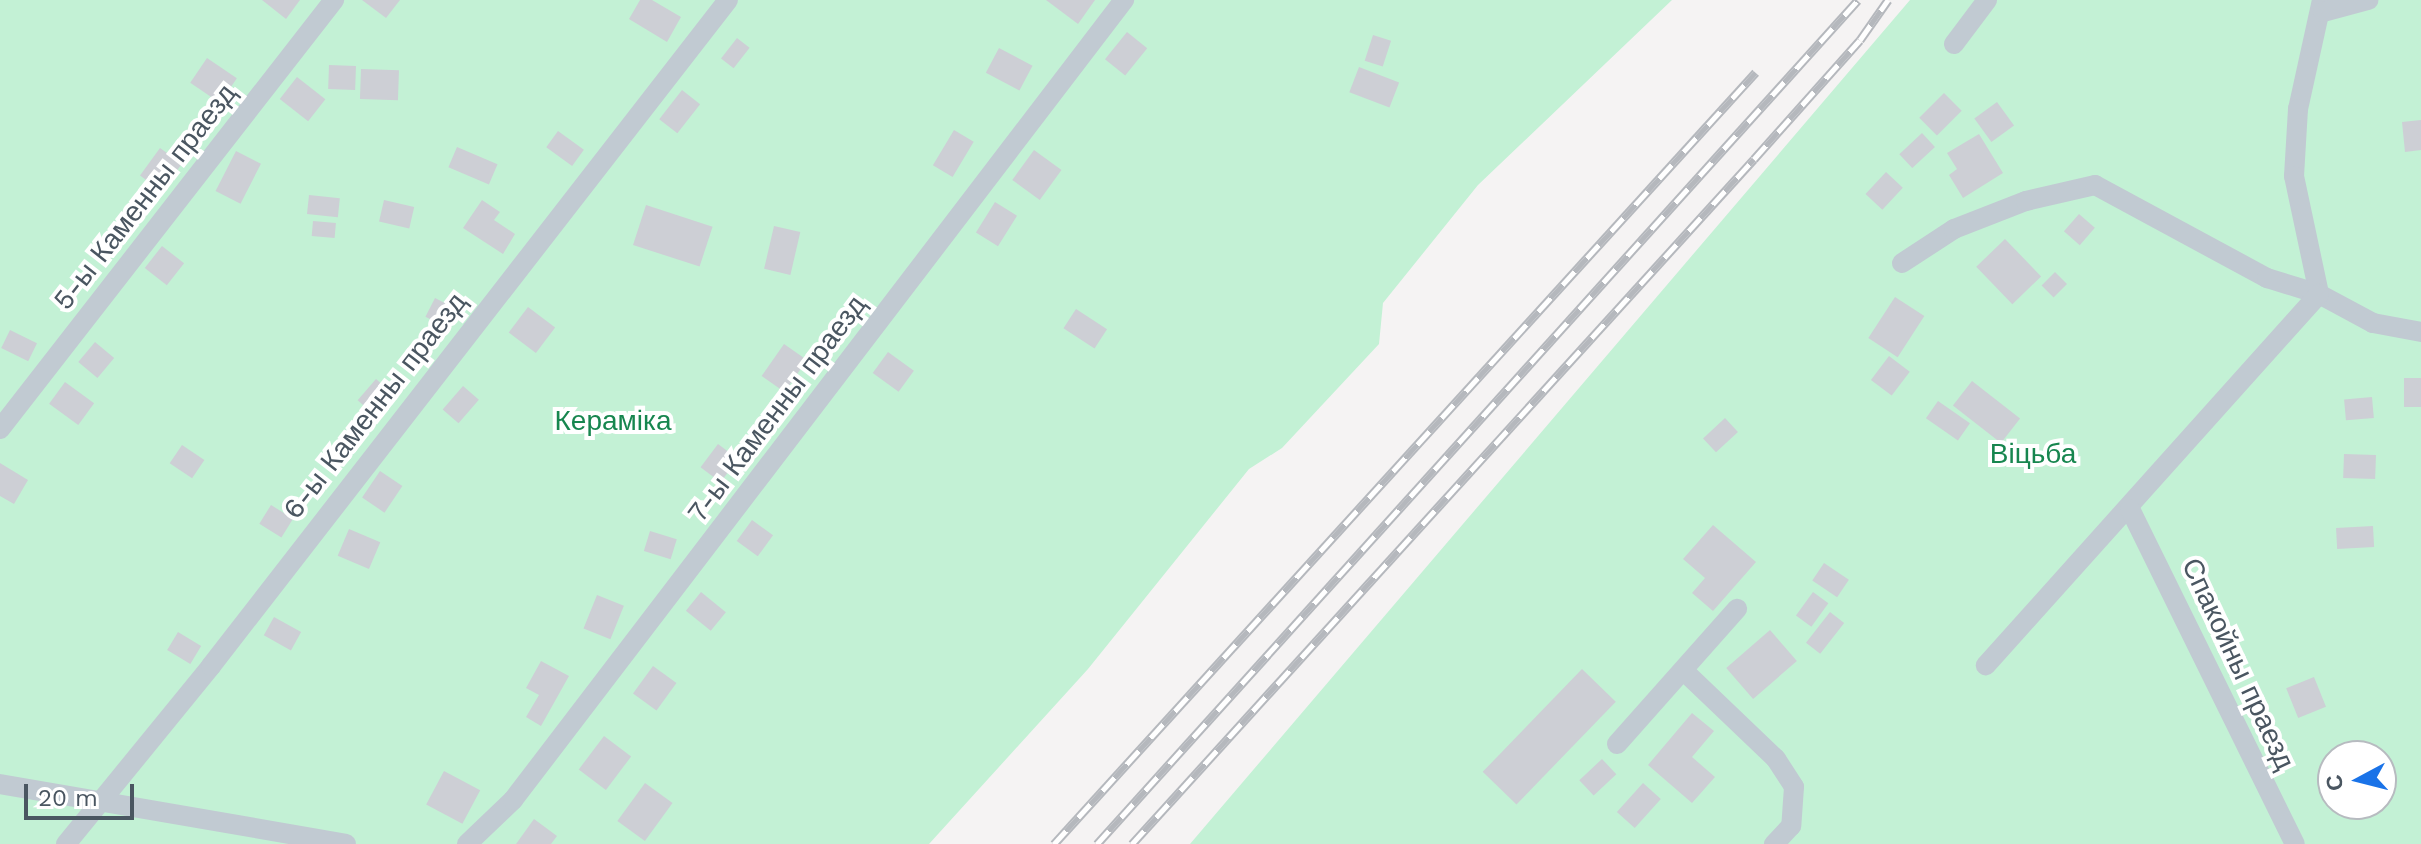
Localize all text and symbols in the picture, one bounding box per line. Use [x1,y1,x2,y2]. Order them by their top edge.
street label: 5-ы Каменны праезд [46,77,244,317]
street label: 6-ы Каменны праезд [276,286,474,526]
street label: 7-ы Каменны праезд [681,289,873,529]
park label: Кераміка [555,404,671,438]
park label: Віцьба [1990,437,2076,471]
street label: Спакойны праезд [2174,553,2302,775]
north arrow [2317,740,2397,820]
scale bar [28,768,138,818]
text: С [2321,773,2348,792]
text: 20 m [38,784,98,812]

